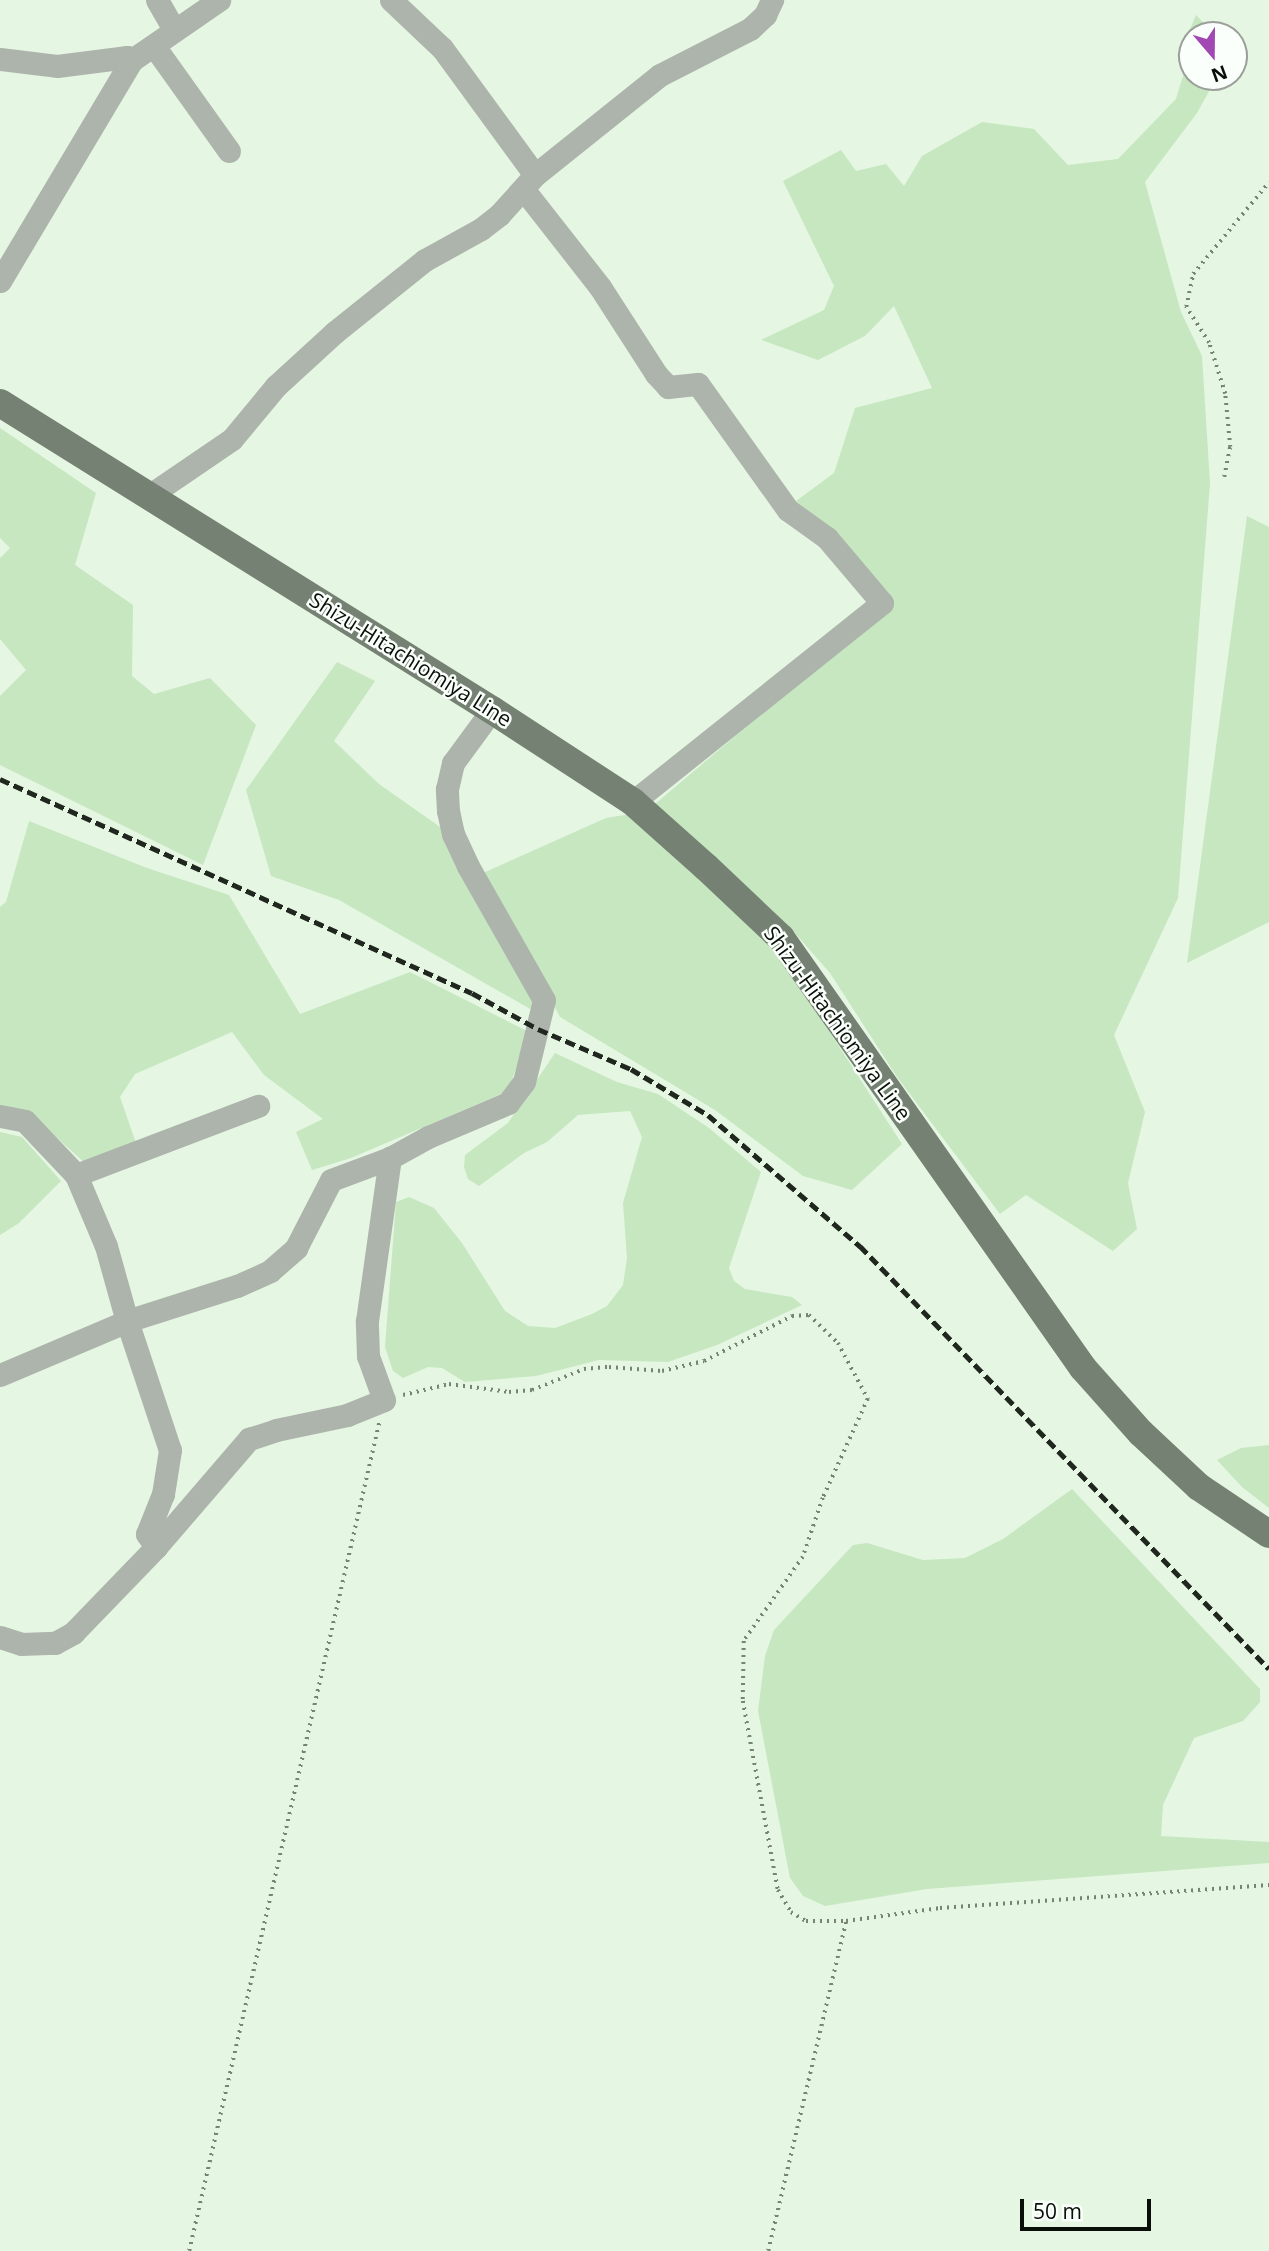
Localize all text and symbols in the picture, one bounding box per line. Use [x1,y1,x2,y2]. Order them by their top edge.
north arrow [1178,21,1248,91]
text: N [1208,59,1231,89]
street label: Shizu-Hitachiomiya Line [305,586,517,732]
street label: Shizu-Hitachiomiya Line [759,921,917,1125]
scale bar [1024,2184,1155,2228]
text: 50 m [1033,2197,1082,2225]

